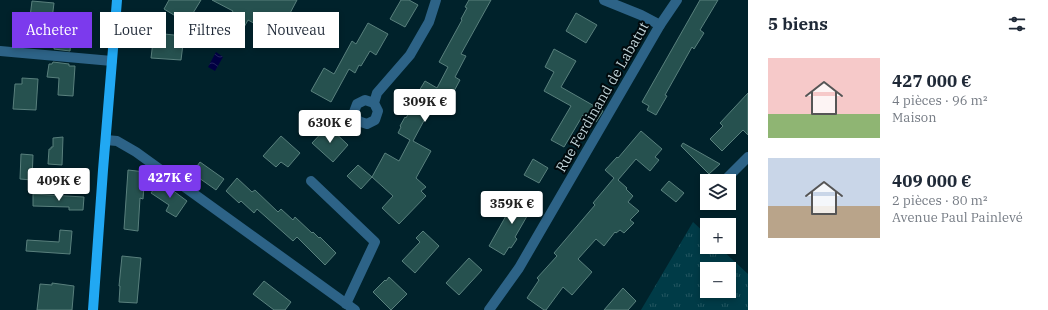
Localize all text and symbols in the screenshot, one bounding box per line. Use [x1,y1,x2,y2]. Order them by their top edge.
chip: Acheter [12,12,92,48]
chip: Louer [100,12,166,48]
chip: Filtres [174,12,245,48]
chip: Nouveau [253,12,339,48]
text: 5 biens [768,13,828,35]
icon: filters [1006,13,1028,35]
street label: Rue Ferdinand de Labatut [552,19,652,175]
text: 427 000 € [892,70,972,92]
icon: home [800,74,848,122]
pin: 309K € [392,89,458,123]
text: 4 pièces · 96 m² [892,92,988,109]
text: 309K € [403,93,447,110]
text: Maison [892,109,937,126]
pin: 630K € [297,110,363,144]
text: 630K € [308,114,352,131]
pin: 427K € [137,165,203,199]
pin: 409K € [26,168,92,202]
text: 427K € [148,169,192,186]
text: 409 000 € [892,170,972,192]
text: 409K € [37,172,81,189]
map controls [700,174,736,298]
button: layers [700,174,736,210]
icon: home [800,174,848,222]
pin: 359K € [479,191,545,225]
text: 2 pièces · 80 m² [892,192,988,209]
text: 359K € [490,195,534,212]
text: Avenue Paul Painlevé [892,209,1023,226]
button: + [700,218,736,254]
button: − [700,262,736,298]

